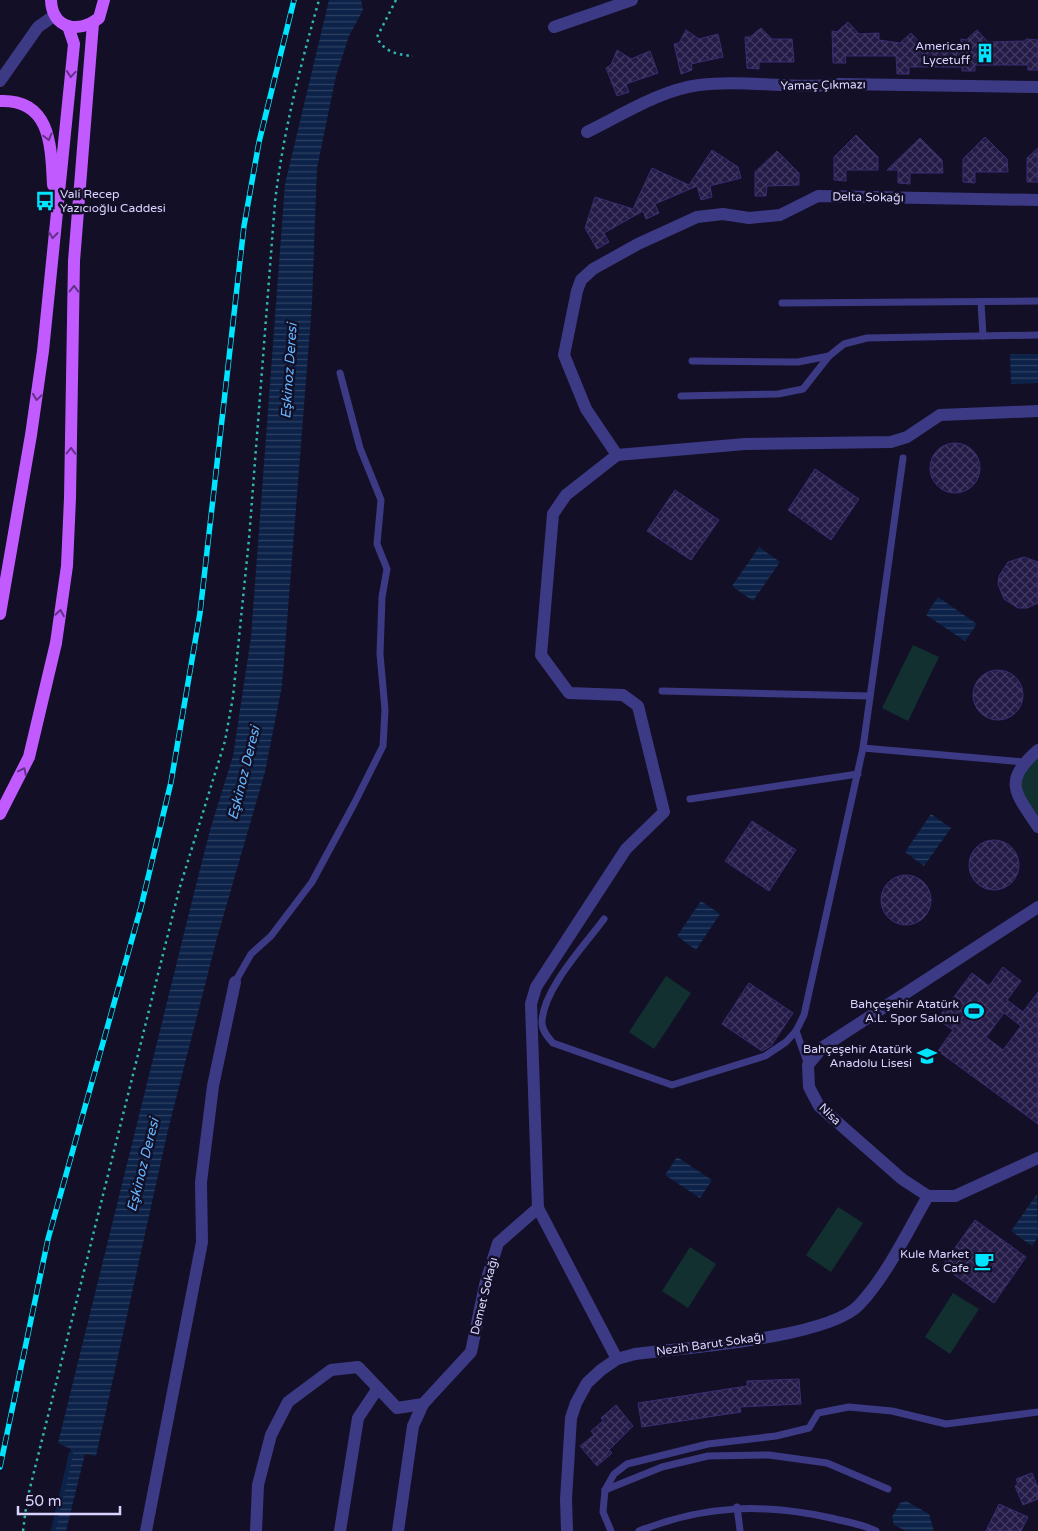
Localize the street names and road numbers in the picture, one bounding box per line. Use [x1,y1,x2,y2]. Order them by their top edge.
street label: Yamaç Çıkmazı [780,77,866,93]
street label: Delta Sokağı [832,189,904,205]
street label: Nisa [816,1100,844,1128]
street label: Demet Sokağı [468,1256,500,1336]
street label: Nezih Barut Sokağı [655,1330,765,1358]

